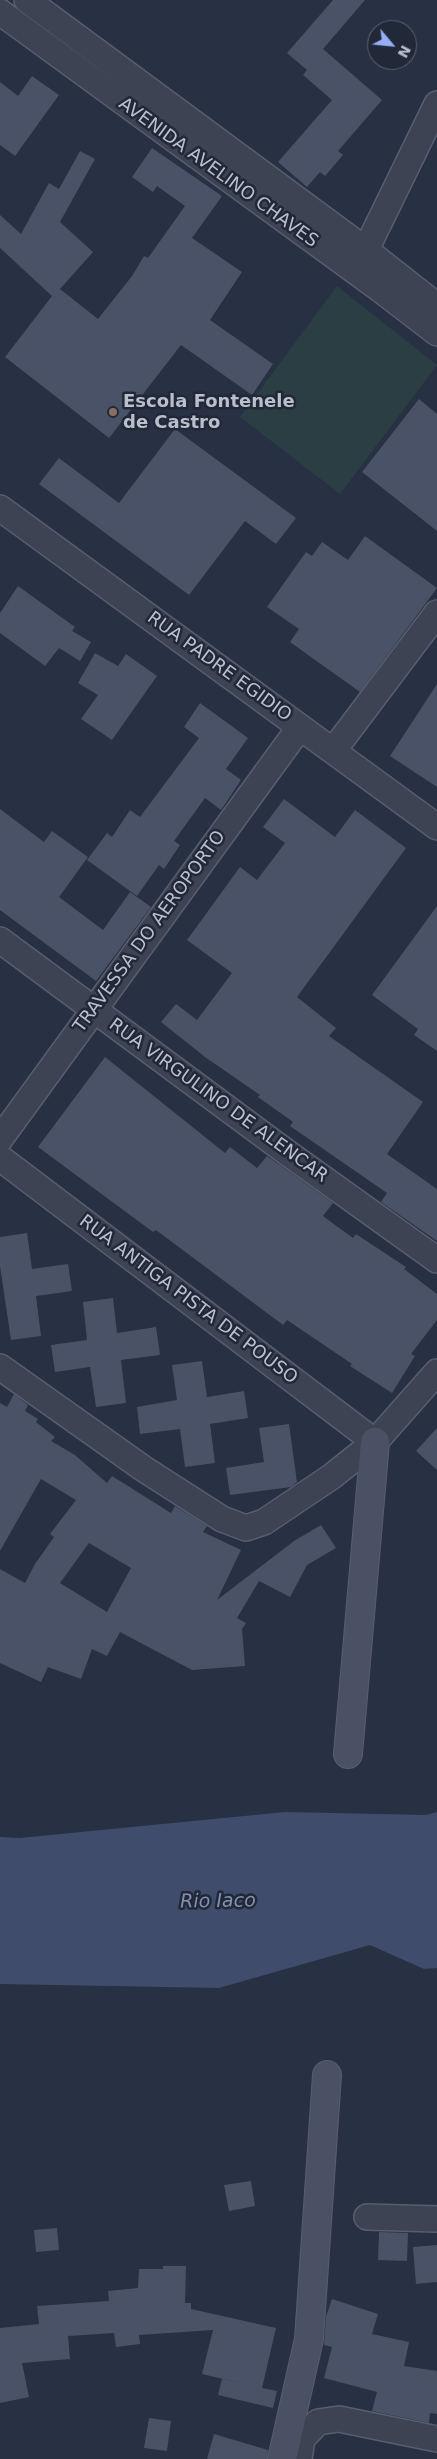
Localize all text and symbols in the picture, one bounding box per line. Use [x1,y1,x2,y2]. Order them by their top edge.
north arrow [367,20,417,70]
text: N [395,43,414,61]
street label: AVENIDA AVELINO CHAVES [114,93,322,253]
place label: Escola Fontenele de Castro [123,391,295,434]
marker: Escola Fontenele de Castro [107,406,119,418]
street label: RUA PADRE EGIDIO [143,607,295,727]
street label: TRAVESSA DO AEROPORTO [69,827,231,1037]
street label: RUA VIRGULINO DE ALENCAR [104,1014,332,1188]
street label: RUA ANTIGA PISTA DE POUSO [75,1211,301,1389]
water label: Rio Iaco [180,1890,256,1914]

